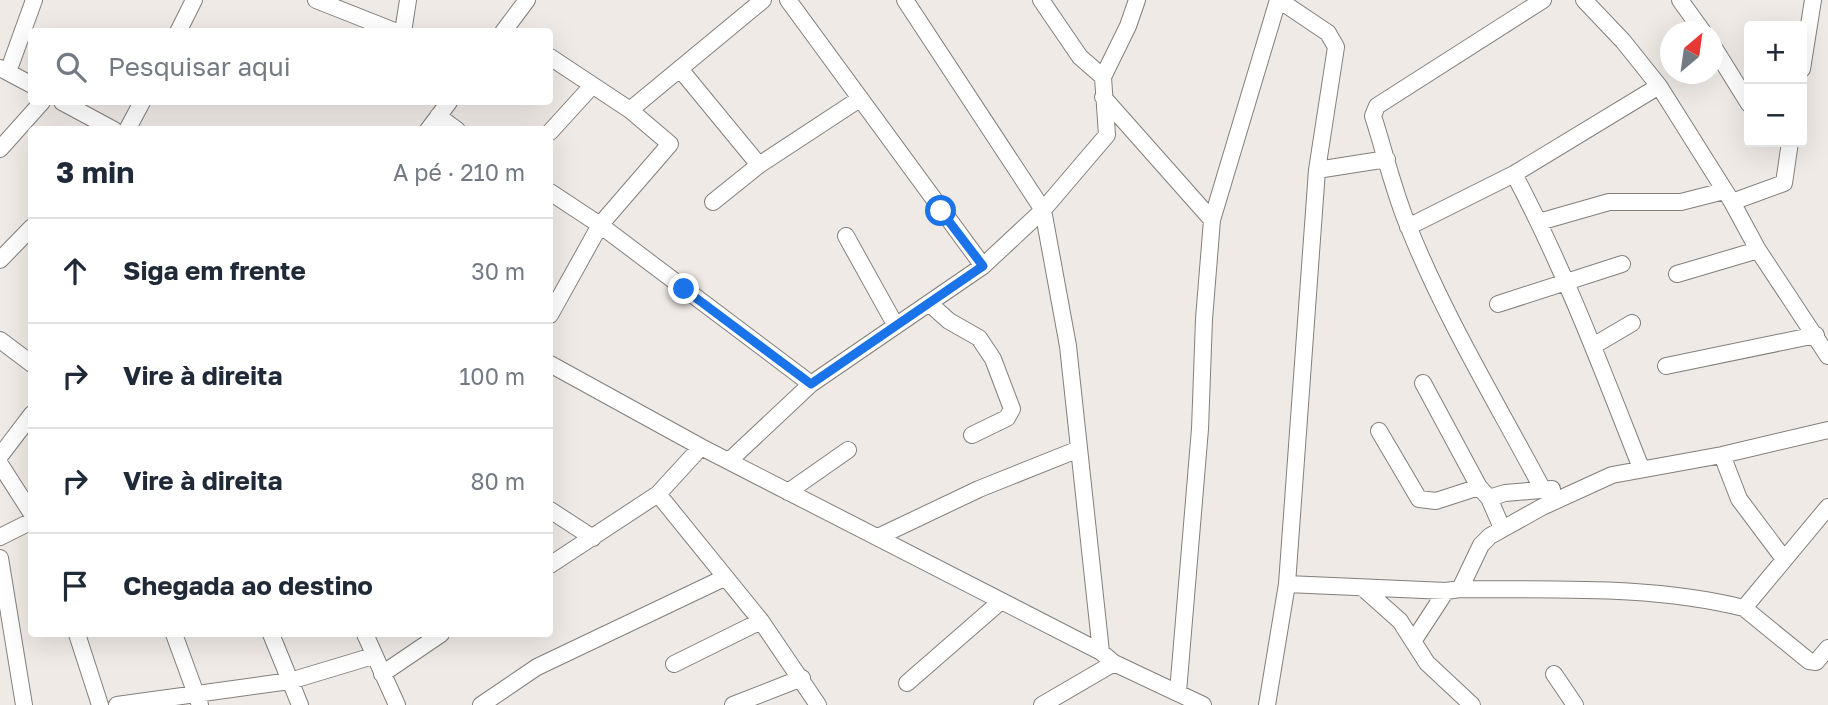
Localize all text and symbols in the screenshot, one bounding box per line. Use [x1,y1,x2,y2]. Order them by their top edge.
north arrow [1660,21,1723,84]
map controls [1744,21,1807,147]
button: + [1744,21,1807,84]
search box [28,28,553,105]
icon: search [52,48,90,86]
text: Pesquisar aqui [108,51,291,82]
button: − [1744,84,1807,147]
text: 3 min [56,154,134,190]
text: A pé · 210 m [393,158,525,186]
route start [925,195,956,226]
icon: ahead [56,252,94,290]
text: Siga em frente [123,255,306,286]
text: 30 m [471,257,525,285]
route end [668,273,699,304]
icon: right [56,357,94,395]
text: Vire à direita [123,360,283,391]
text: 100 m [459,362,525,390]
icon: right [56,462,94,500]
text: Vire à direita [123,465,283,496]
text: 80 m [471,467,525,495]
icon: arrive [56,567,94,605]
text: Chegada ao destino [123,570,373,601]

